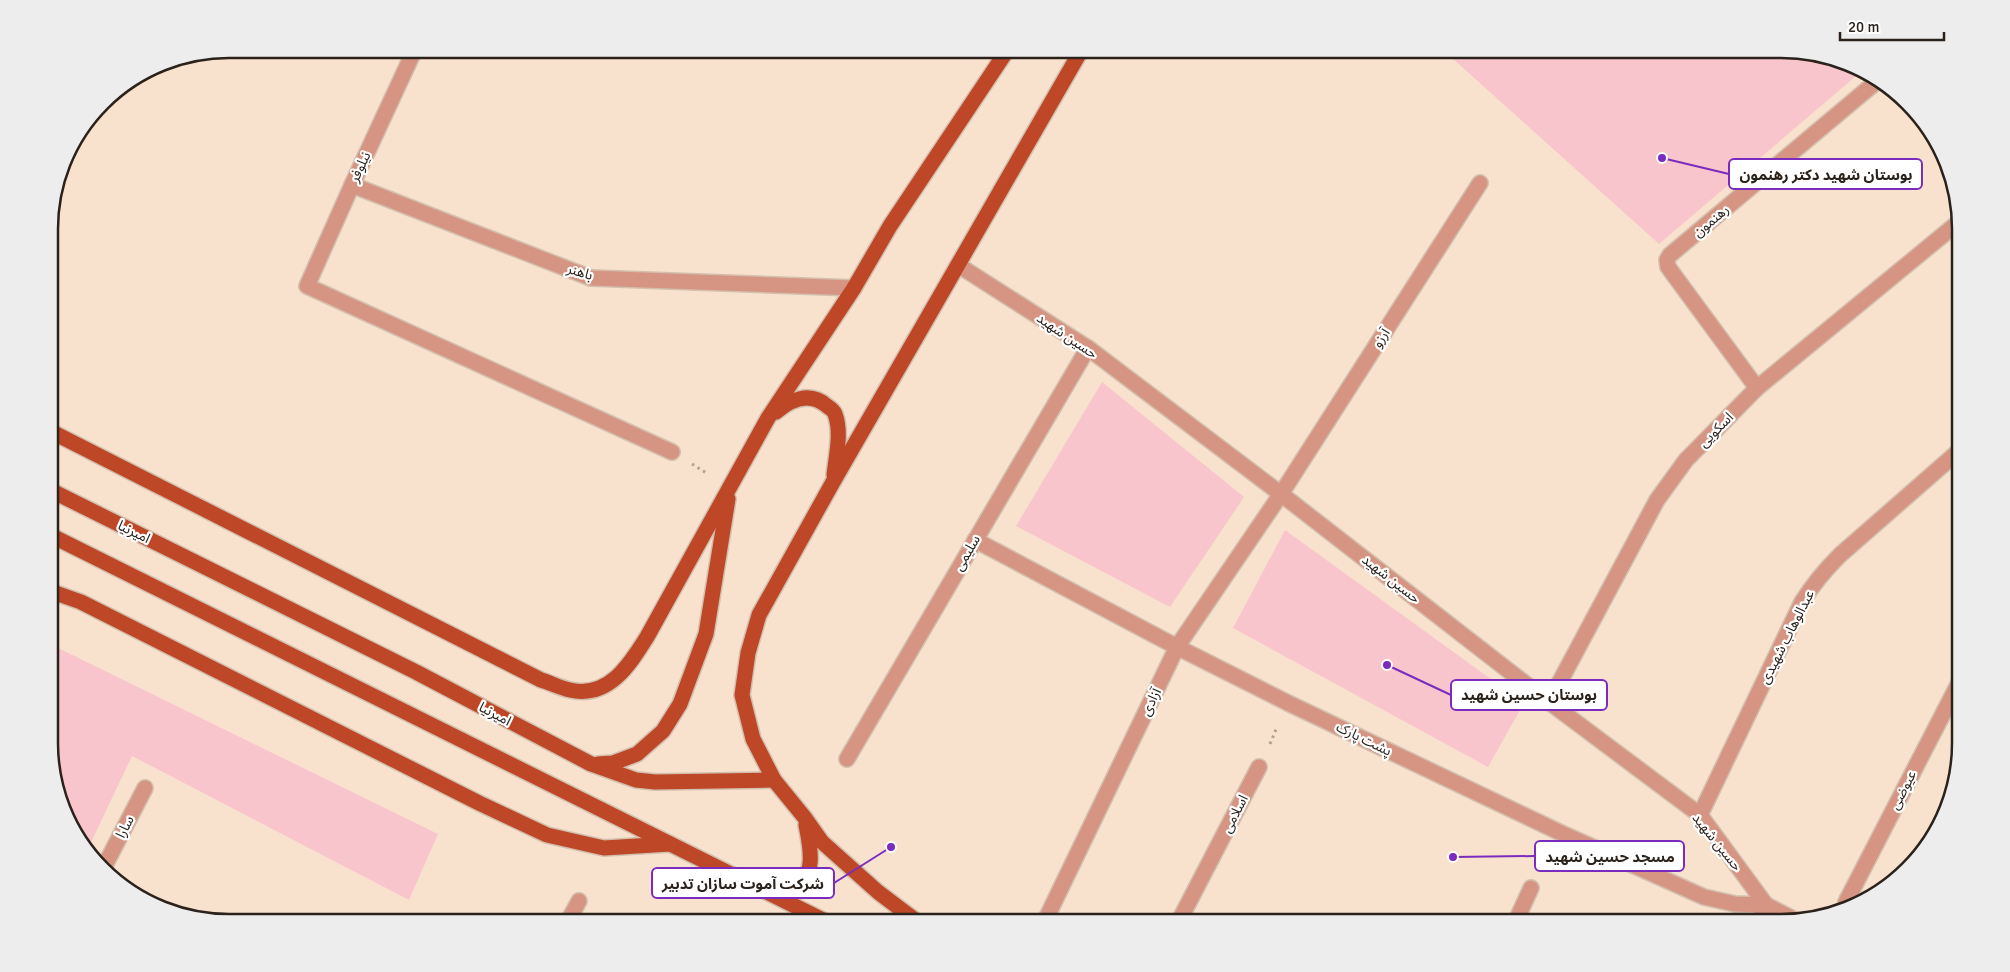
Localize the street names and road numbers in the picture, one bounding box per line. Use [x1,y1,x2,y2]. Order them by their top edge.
street label: نیلوفر [345,149,374,186]
street label: رهنمون [1690,201,1732,241]
street label: باهنر [564,260,595,284]
street label: حسین شهید [1033,310,1101,362]
street label: آرزو [1368,324,1394,351]
street label: اسکویی [1695,409,1737,451]
street label: امیرنیا [115,517,153,547]
street label: سلیمی [950,532,984,574]
street label: حسین شهید [1358,551,1424,607]
street label: عبدالوهاب شهیدی [1756,587,1818,687]
street label: آزادی [1137,685,1165,719]
street label: امیرنیا [476,698,514,730]
street label: پشت پارک [1333,718,1395,761]
street label: عیوضی [1886,768,1920,812]
street label: اسلامی [1218,792,1252,836]
street label: حسین شهید [1689,810,1745,874]
street label: سارا [112,813,138,841]

